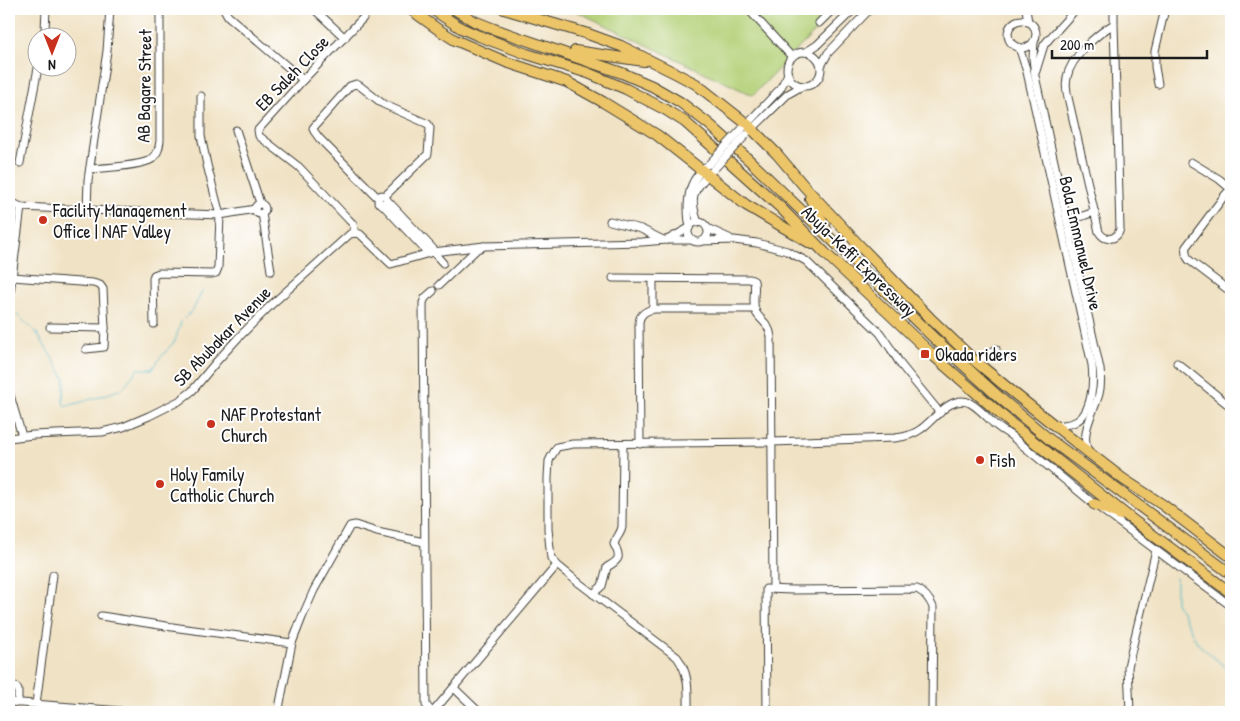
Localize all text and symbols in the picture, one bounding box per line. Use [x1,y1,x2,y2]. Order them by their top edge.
north arrow [28,28,78,78]
street label: AB Bagare Street [131,28,158,143]
scale bar [1052,28,1208,60]
street label: EB Saleh Close [250,30,334,116]
text: 200 m [1060,34,1094,55]
text: N [48,56,56,75]
street label: Bola Emmanuel Drive [1053,173,1109,313]
place label: Facility Management Office | NAF Valley [52,198,187,244]
street label: Abuja-Keffi Expressway [796,200,922,323]
marker: Facility Management Office | NAF Valley [37,214,49,226]
street label: SB Abubakar Avenue [168,280,276,392]
place label: Okada riders [935,342,1017,367]
marker: Okada riders [919,348,931,360]
place label: NAF Protestant Church [221,402,322,448]
marker: NAF Protestant Church [205,418,217,430]
place label: Fish [989,448,1016,473]
marker: Fish [974,454,986,466]
place label: Holy Family Catholic Church [170,462,274,508]
marker: Holy Family Catholic Church [154,478,166,490]

